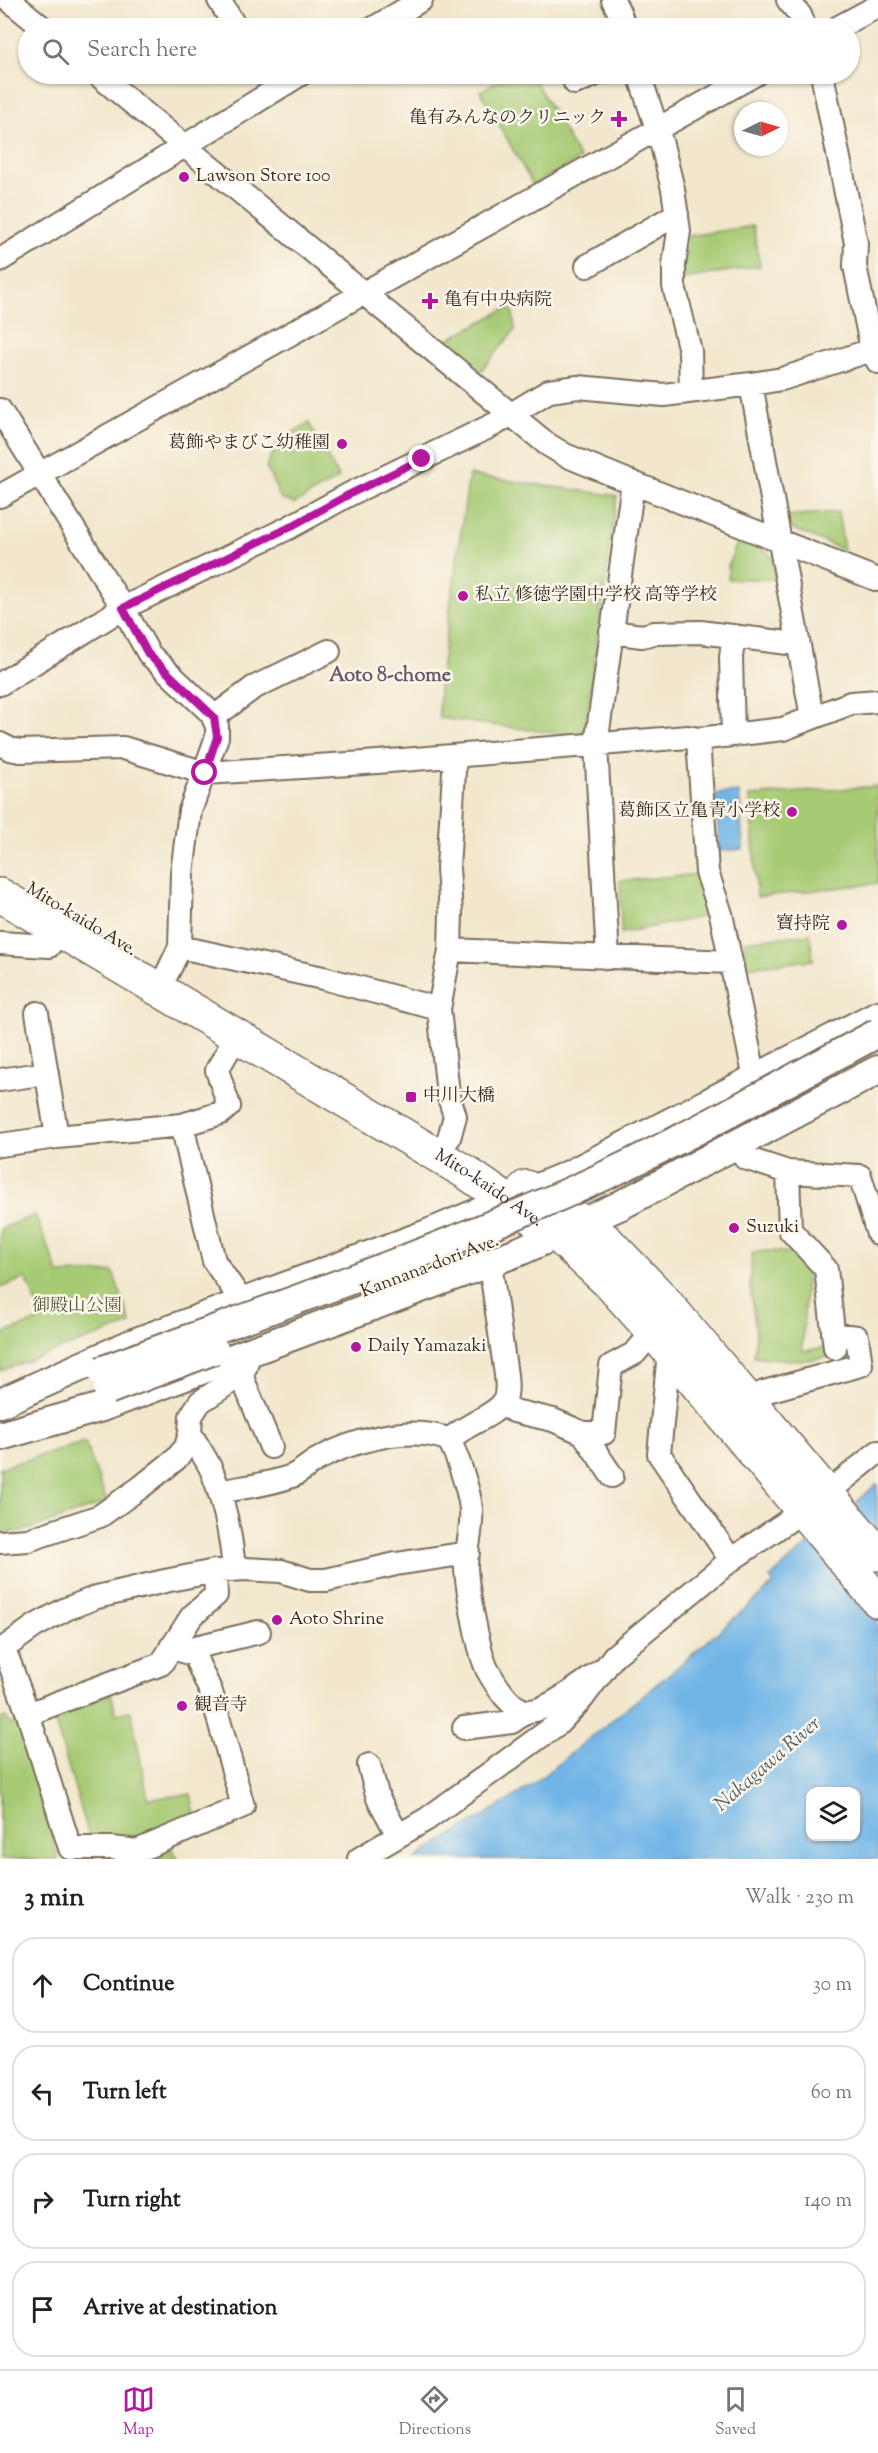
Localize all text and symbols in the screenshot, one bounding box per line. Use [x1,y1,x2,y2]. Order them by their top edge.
search box [18,18,860,84]
icon: search [39,35,72,68]
text: Search here [87,35,197,67]
north arrow [734,102,788,156]
place label: 亀有みんなのクリニック [409,106,606,132]
marker: 亀有みんなのクリニック [610,110,628,128]
place label: Lawson Store 100 [196,164,330,190]
marker: Lawson Store 100 [177,170,191,184]
place label: 亀有中央病院 [444,288,552,314]
marker: 亀有中央病院 [421,292,439,310]
place label: 葛飾やまびこ幼稚園 [168,431,330,457]
marker: 葛飾やまびこ幼稚園 [335,437,349,451]
route end [408,445,434,471]
place label: 私立 修徳学園中学校 高等学校 [475,583,717,609]
marker: 私立 修徳学園中学校 高等学校 [456,589,470,603]
district label: Aoto 8-chome [329,662,451,691]
route start [191,759,217,785]
place label: 葛飾区立亀青小学校 [618,799,780,825]
marker: 葛飾区立亀青小学校 [785,805,799,819]
street label: Mito-kaido Ave. [21,877,141,963]
place label: 寶持院 [776,912,830,938]
marker: 寶持院 [835,918,849,932]
place label: 中川大橋 [423,1084,495,1110]
marker: 中川大橋 [404,1090,418,1104]
street label: Mito-kaido Ave. [429,1143,548,1234]
place label: Suzuki [746,1215,799,1241]
marker: Suzuki [727,1221,741,1235]
street label: Kannana-dori Ave. [357,1229,503,1305]
park label: 御殿山公園 [32,1294,122,1320]
place label: Daily Yamazaki [368,1334,486,1360]
marker: Daily Yamazaki [349,1340,363,1354]
place label: Aoto Shrine [289,1607,384,1633]
marker: Aoto Shrine [270,1613,284,1627]
place label: 観音寺 [194,1693,248,1719]
marker: 観音寺 [175,1699,189,1713]
water label: Nakagawa River [708,1711,828,1819]
map controls [806,1787,860,1841]
button: layers [806,1787,860,1841]
text: 3 min [24,1880,84,1917]
text: Walk · 230 m [745,1884,854,1913]
icon: ahead [26,1969,59,2002]
text: Continue [83,1969,174,2001]
text: 30 m [813,1971,852,2000]
icon: left [26,2077,59,2110]
text: Turn left [83,2077,166,2109]
text: 60 m [811,2079,852,2108]
icon: right [26,2185,59,2218]
text: Turn right [83,2185,180,2217]
text: 140 m [804,2187,852,2216]
icon: arrive [26,2293,59,2326]
text: Arrive at destination [83,2293,278,2325]
tab: Map [122,2383,155,2442]
tab: Directions [399,2383,471,2442]
tab: Saved [715,2383,756,2442]

